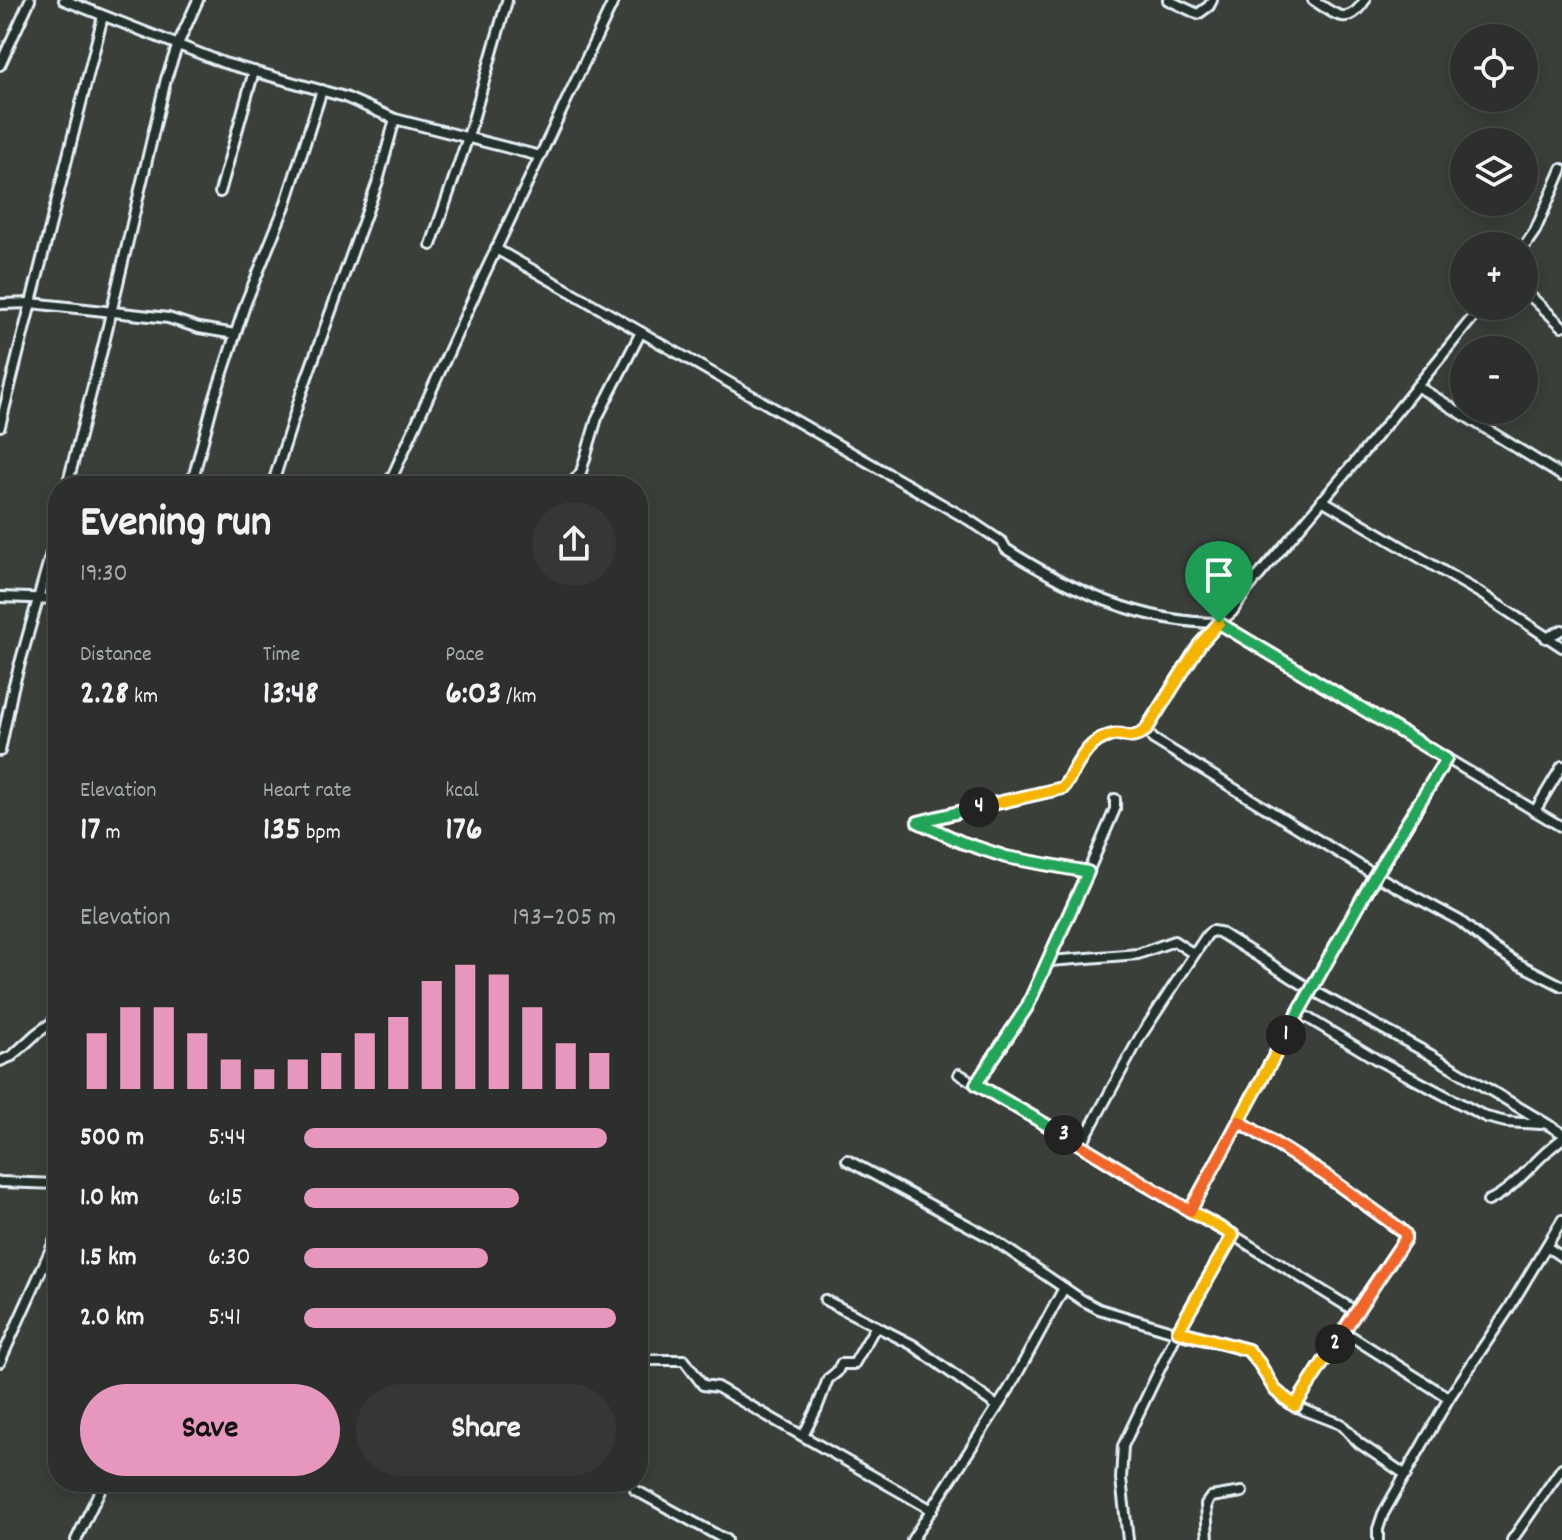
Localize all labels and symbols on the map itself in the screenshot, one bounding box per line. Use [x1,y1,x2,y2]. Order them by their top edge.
pin [1185,541,1253,623]
pin: 4 [959,787,999,827]
pin: 1 [1266,1015,1306,1055]
pin: 3 [1044,1115,1084,1155]
pin: 2 [1315,1324,1355,1364]

